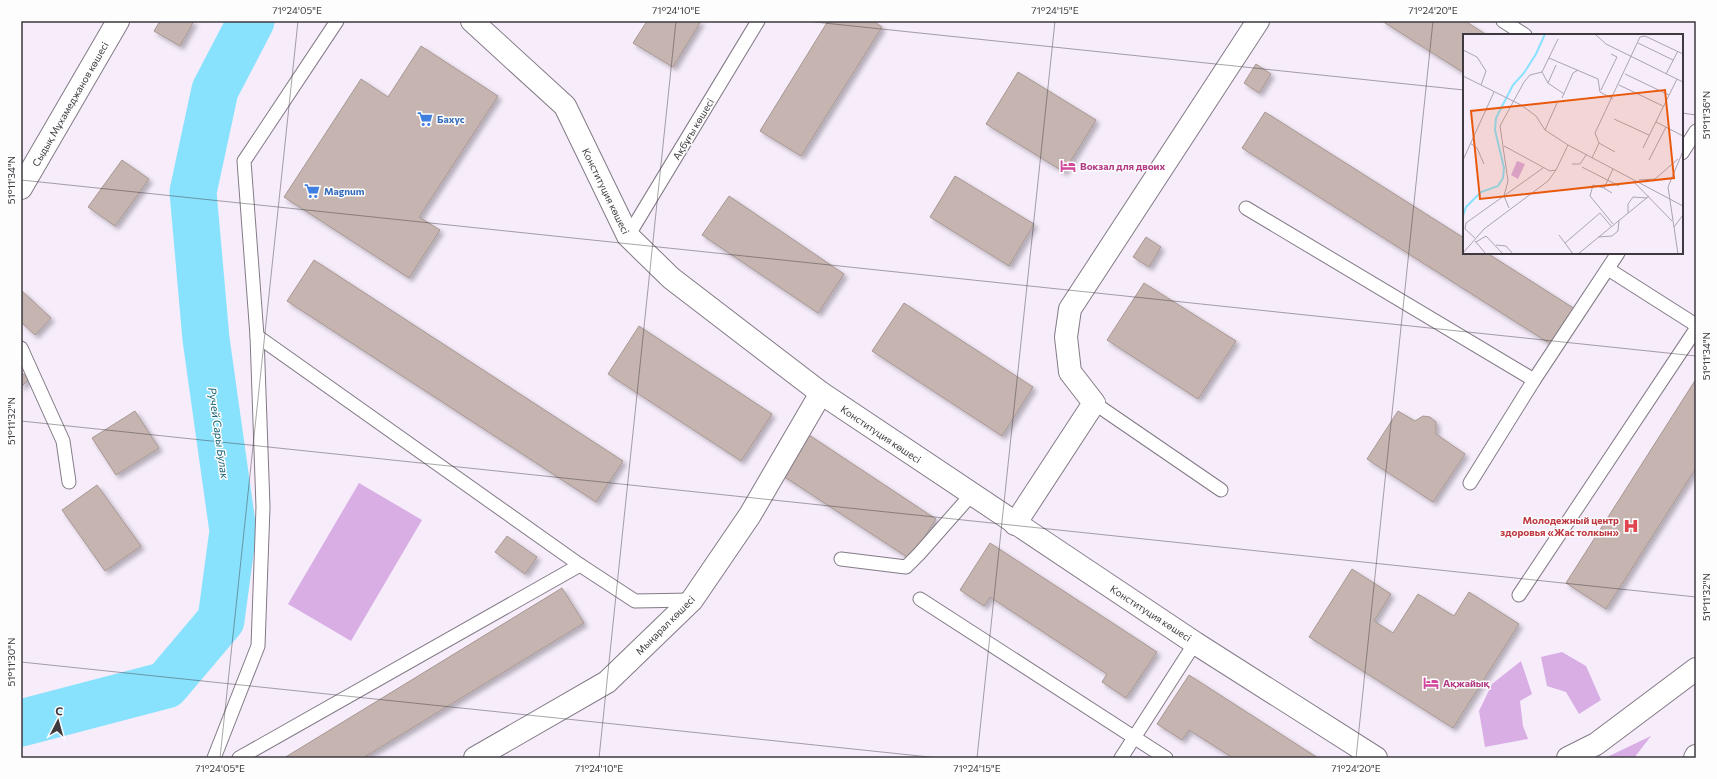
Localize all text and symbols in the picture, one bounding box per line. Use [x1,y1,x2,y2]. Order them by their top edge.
text: 71°24'05"E [272,4,322,16]
text: 71°24'10"E [652,4,700,16]
text: 71°24'15"E [1031,4,1079,16]
text: 71°24'20"E [1408,4,1458,16]
inset map [1463,34,1683,254]
street label: Сыдық Мұхамеджанов көшесі [29,39,111,169]
text: 51°11'36"N [1700,91,1712,139]
street label: Ақбұғы көшесі [670,96,716,162]
supermarket icon: Бахус [416,110,434,128]
place label: Бахус [437,113,465,125]
street label: Конституция көшесі [580,146,632,236]
text: 51°11'34"N [5,156,17,204]
hotel icon: Вокзал для двоих [1059,157,1077,175]
place label: Вокзал для двоих [1080,160,1165,172]
supermarket icon: Magnum [303,182,321,200]
place label: Magnum [324,185,365,197]
text: 51°11'34"N [1700,332,1712,380]
water label: Ручей Сары Булак [206,386,232,481]
text: 51°11'32"N [5,397,17,445]
street label: Конституция көшесі [839,403,923,465]
place label: Молодежный центр здоровья «Жас толкын» [1500,514,1620,538]
hospital icon: Молодежный центр здоровья «Жас толкын» [1622,517,1640,535]
text: 51°11'32"N [1700,573,1712,621]
street label: Конституция көшесі [1108,582,1194,644]
street label: Мыңарал көшесі [633,593,697,657]
text: 51°11'30"N [5,638,17,686]
hotel icon: Ақжайық [1422,674,1440,692]
place label: Ақжайық [1443,677,1490,689]
north arrow [38,701,78,741]
text: С [55,704,64,717]
text: 71°24'05"E [195,762,245,774]
text: 71°24'10"E [575,762,623,774]
text: 71°24'15"E [953,762,1001,774]
text: 71°24'20"E [1331,762,1381,774]

